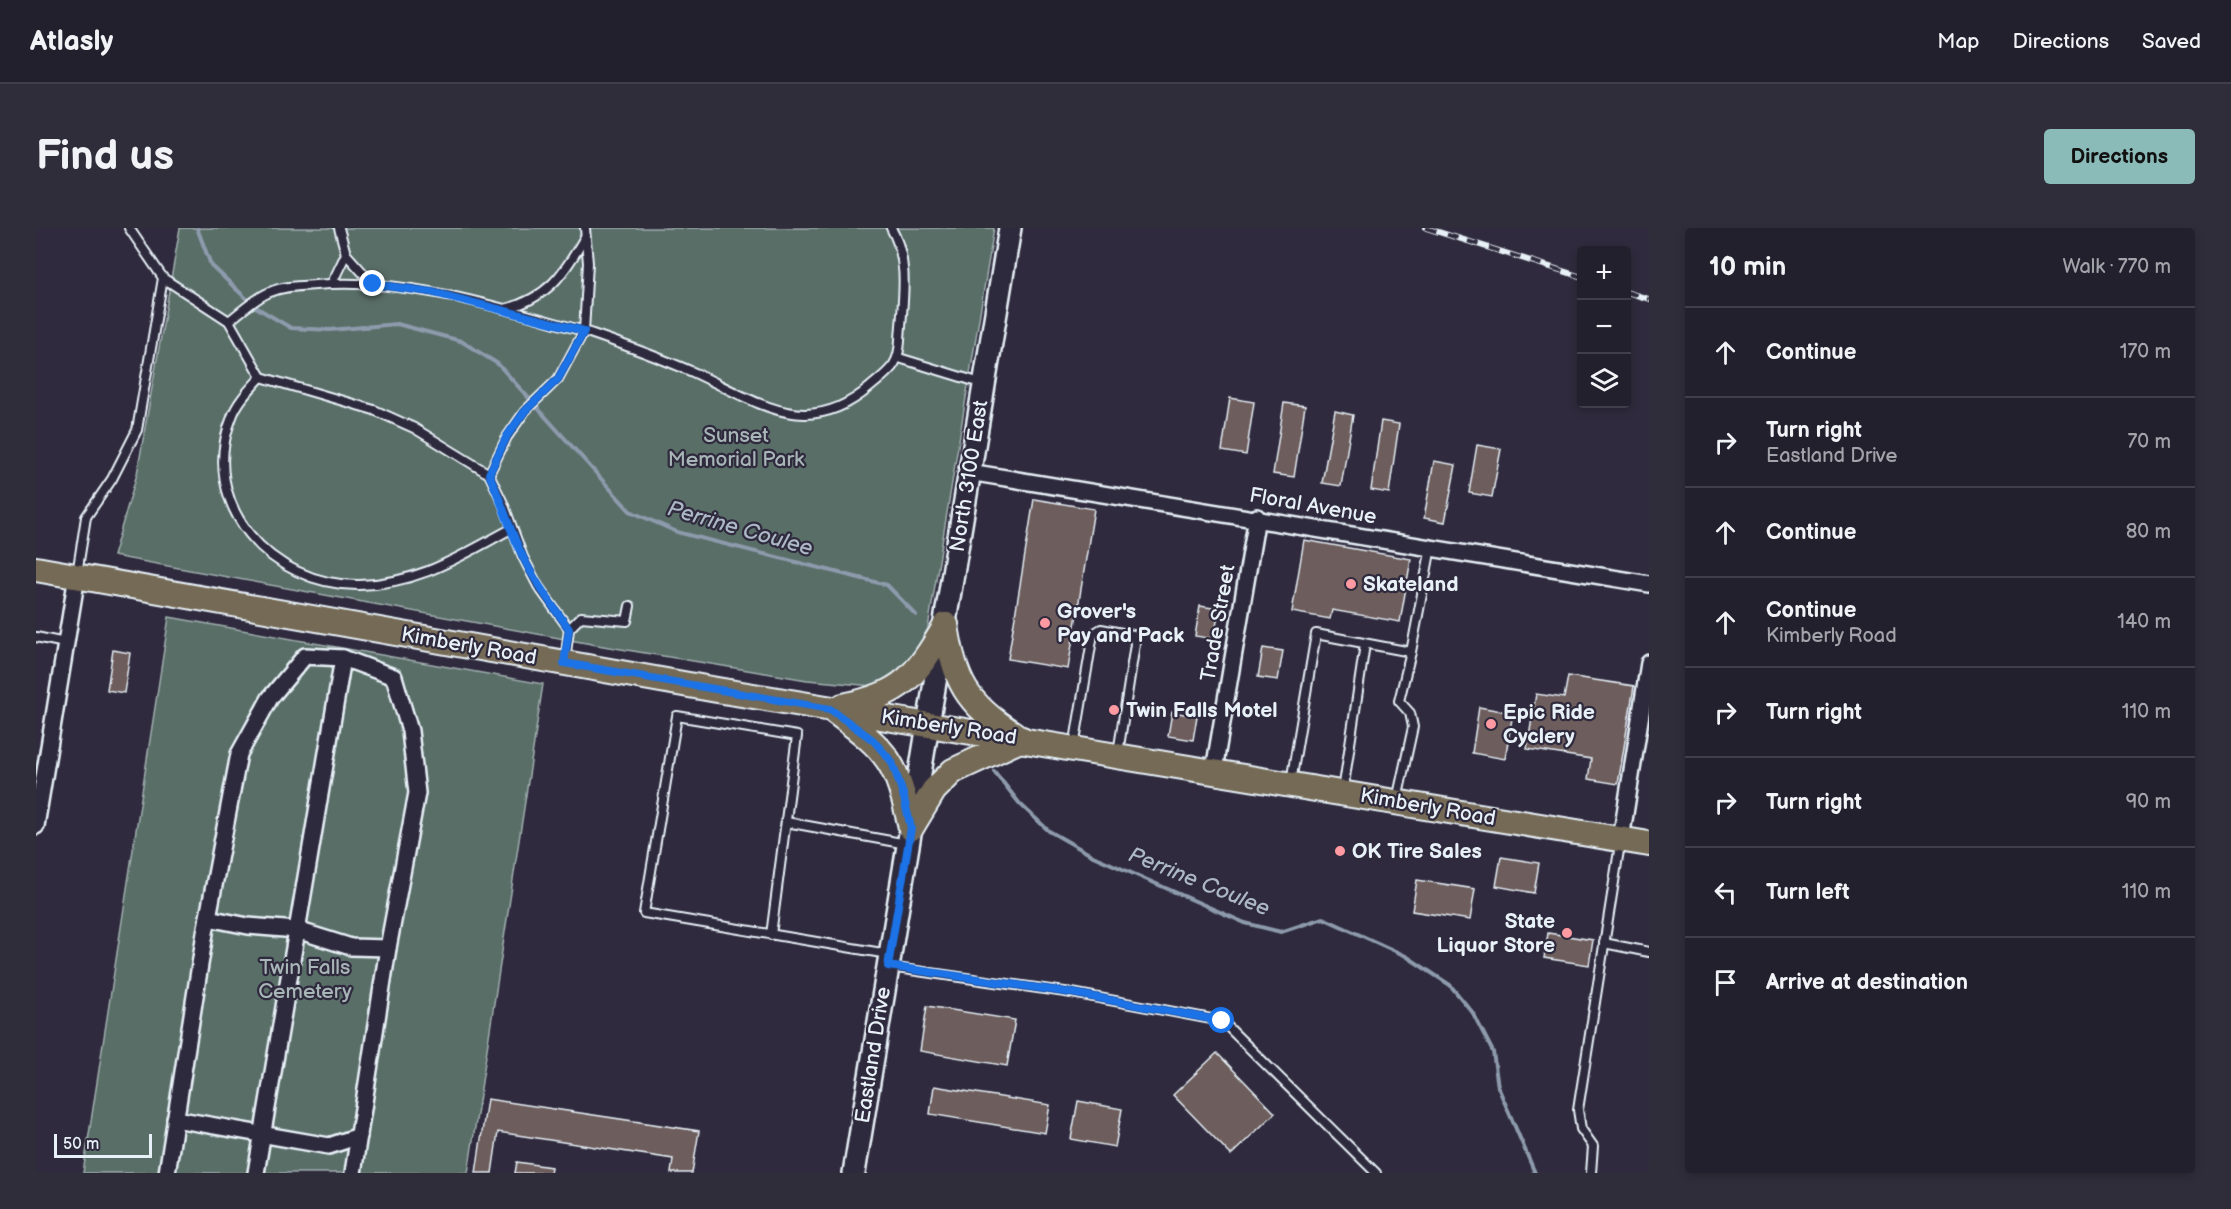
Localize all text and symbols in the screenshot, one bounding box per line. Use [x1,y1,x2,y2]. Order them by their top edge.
text: Atlasly [30,25,113,58]
text: Map [1937,29,1980,54]
text: Directions [2013,29,2109,54]
text: Saved [2142,29,2201,54]
button: Directions [2044,129,2195,184]
text: Find us [36,131,174,182]
map controls [1577,246,1631,408]
button: + [1577,246,1631,300]
text: 10 min [1709,252,1786,283]
text: Walk · 770 m [2062,255,2171,279]
route end [359,270,385,296]
button: − [1577,300,1631,354]
icon: ahead [1709,336,1742,369]
text: Continue [1766,339,1856,366]
text: 170 m [2120,340,2171,364]
button: layers [1577,354,1631,408]
street label: North 3100 East [945,398,993,554]
text: Turn right [1766,417,1862,444]
park label: Sunset Memorial Park [668,423,805,472]
icon: right [1709,426,1742,459]
text: 70 m [2127,430,2171,454]
text: Eastland Drive [1766,444,1897,468]
street label: Floral Avenue [1247,483,1379,529]
water label: Perrine Coulee [664,495,816,563]
icon: ahead [1709,516,1742,549]
text: Continue [1766,519,1856,546]
text: 80 m [2126,520,2171,544]
street label: Trade Street [1195,562,1241,683]
place label: Skateland [1363,572,1458,597]
marker: Skateland [1344,577,1358,591]
text: Continue [1766,597,1856,624]
place label: Grover's Pay and Pack [1057,599,1184,648]
icon: ahead [1709,606,1742,639]
text: 140 m [2117,610,2171,634]
marker: Grover's Pay and Pack [1038,616,1052,630]
street label: Kimberly Road [399,622,539,670]
text: Kimberly Road [1766,624,1897,648]
icon: right [1709,696,1742,729]
place label: Twin Falls Motel [1126,698,1278,723]
text: Turn right [1766,699,1862,726]
place label: Epic Ride Cyclery [1503,700,1595,749]
text: 110 m [2122,700,2171,724]
marker: Twin Falls Motel [1107,703,1121,717]
street label: Kimberly Road [879,704,1019,750]
marker: Epic Ride Cyclery [1484,717,1498,731]
street label: Kimberly Road [1358,783,1498,831]
icon: right [1709,786,1742,819]
text: Turn right [1766,789,1862,816]
text: 90 m [2126,790,2171,814]
place label: OK Tire Sales [1352,839,1482,864]
water label: Perrine Coulee [1124,841,1274,923]
marker: OK Tire Sales [1333,844,1347,858]
icon: left [1709,876,1742,909]
text: Turn left [1766,879,1850,906]
text: 110 m [2122,880,2171,904]
place label: State Liquor Store [1437,909,1555,958]
marker: State Liquor Store [1560,926,1574,940]
park label: Twin Falls Cemetery [258,955,352,1004]
icon: arrive [1709,966,1742,999]
text: Arrive at destination [1766,969,1968,996]
street label: Eastland Drive [850,985,896,1125]
route start [1208,1007,1234,1033]
scale bar [54,1131,152,1158]
text: 50 m [63,1135,99,1154]

